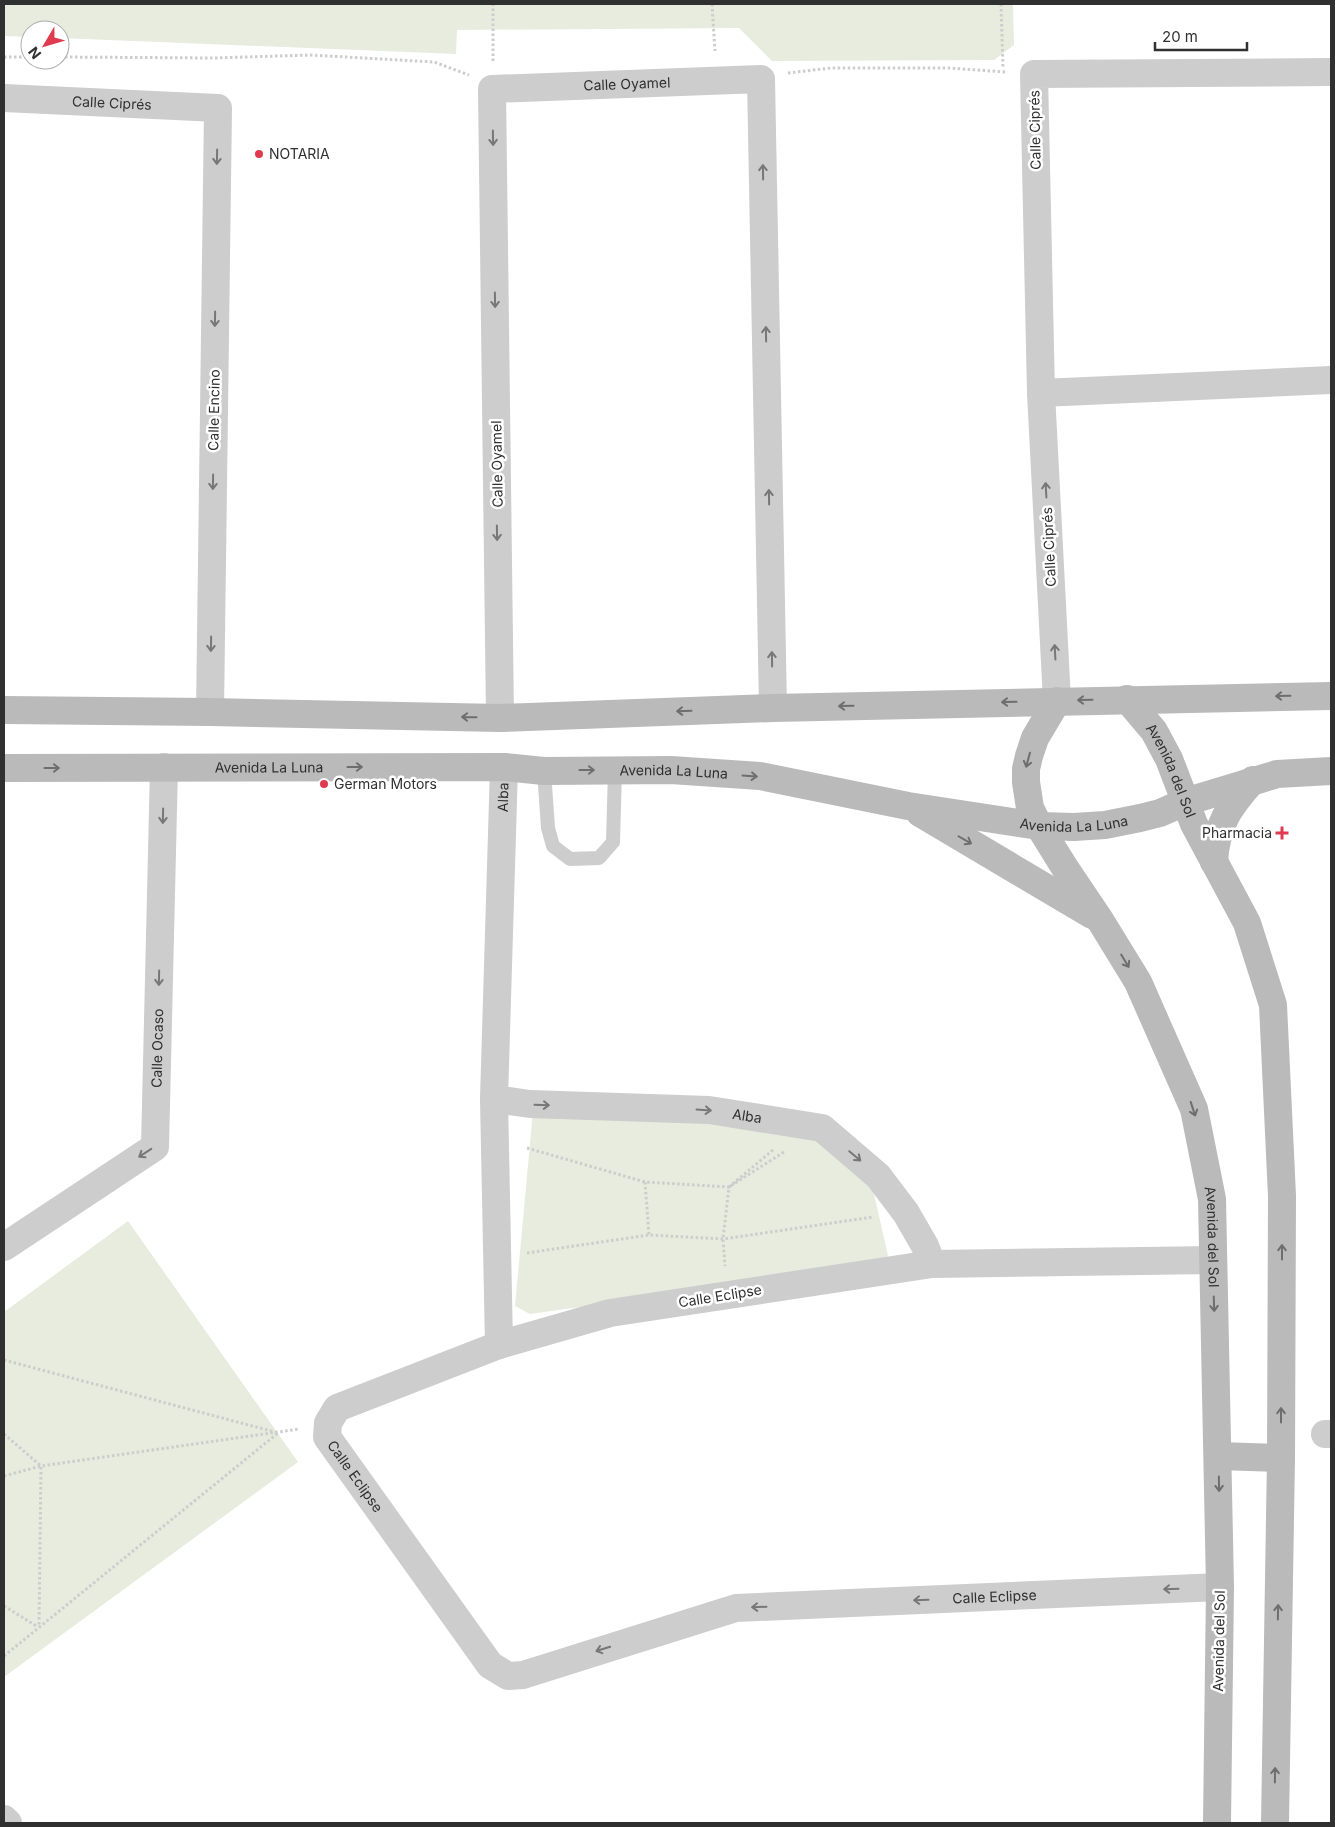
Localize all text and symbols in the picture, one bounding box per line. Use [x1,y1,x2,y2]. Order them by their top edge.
north arrow [20,20,70,70]
scale bar [1155,20,1248,52]
text: 20 m [1162,27,1198,46]
text: N [24,44,44,63]
street label: Calle Oyamel [583,73,671,94]
street label: Calle Ciprés [1025,90,1044,170]
street label: Calle Ciprés [72,92,152,113]
one-way arrow [488,130,498,146]
place label: NOTARIA [269,145,330,162]
one-way arrow [212,148,222,165]
marker: NOTARIA [253,148,265,160]
one-way arrow [758,164,768,180]
one-way arrow [490,292,500,308]
one-way arrow [210,311,220,327]
one-way arrow [761,326,771,342]
street label: Calle Encino [204,369,223,451]
street label: Calle Oyamel [487,420,506,508]
one-way arrow [208,474,218,490]
one-way arrow [1041,482,1050,498]
one-way arrow [764,489,774,505]
street label: Calle Ciprés [1038,507,1059,587]
one-way arrow [493,525,502,541]
one-way arrow [206,636,216,652]
one-way arrow [1050,644,1059,660]
one-way arrow [768,651,777,667]
one-way arrow [1275,692,1291,701]
one-way arrow [1077,695,1094,705]
one-way arrow [1001,697,1017,707]
one-way arrow [838,701,854,711]
one-way arrow [676,706,692,716]
one-way arrow [461,712,478,722]
street label: Avenida del Sol [1143,719,1200,820]
one-way arrow [1023,751,1032,767]
street label: Avenida La Luna [215,758,323,776]
street label: Avenida La Luna [619,761,729,782]
one-way arrow [346,762,363,772]
one-way arrow [44,763,60,773]
one-way arrow [579,766,595,775]
one-way arrow [741,771,757,780]
place label: German Motors [334,775,437,792]
marker: German Motors [318,778,330,790]
street label: Alba [494,782,512,812]
one-way arrow [158,808,168,824]
street label: Avenida La Luna [1019,812,1129,835]
place label: Pharmacia [1202,824,1272,841]
marker: Pharmacia [1276,827,1288,839]
one-way arrow [958,835,972,845]
one-way arrow [1120,954,1130,968]
one-way arrow [154,970,164,986]
street label: Calle Ocaso [147,1008,166,1088]
one-way arrow [534,1100,550,1109]
one-way arrow [1189,1100,1198,1116]
street label: Alba [731,1105,763,1126]
one-way arrow [696,1106,712,1115]
one-way arrow [139,1149,153,1159]
one-way arrow [848,1151,861,1162]
street label: Avenida del Sol [1202,1185,1223,1288]
one-way arrow [1277,1244,1287,1260]
street label: Calle Eclipse [677,1281,763,1310]
one-way arrow [1209,1296,1219,1312]
one-way arrow [1276,1407,1286,1423]
street label: Calle Eclipse [324,1437,387,1515]
one-way arrow [1214,1476,1223,1492]
one-way arrow [1163,1585,1179,1594]
street label: Calle Eclipse [952,1586,1037,1607]
street label: Avenida del Sol [1209,1590,1228,1692]
one-way arrow [914,1595,930,1605]
one-way arrow [751,1602,767,1611]
one-way arrow [1273,1604,1283,1620]
one-way arrow [595,1645,611,1655]
one-way arrow [1271,1767,1280,1783]

